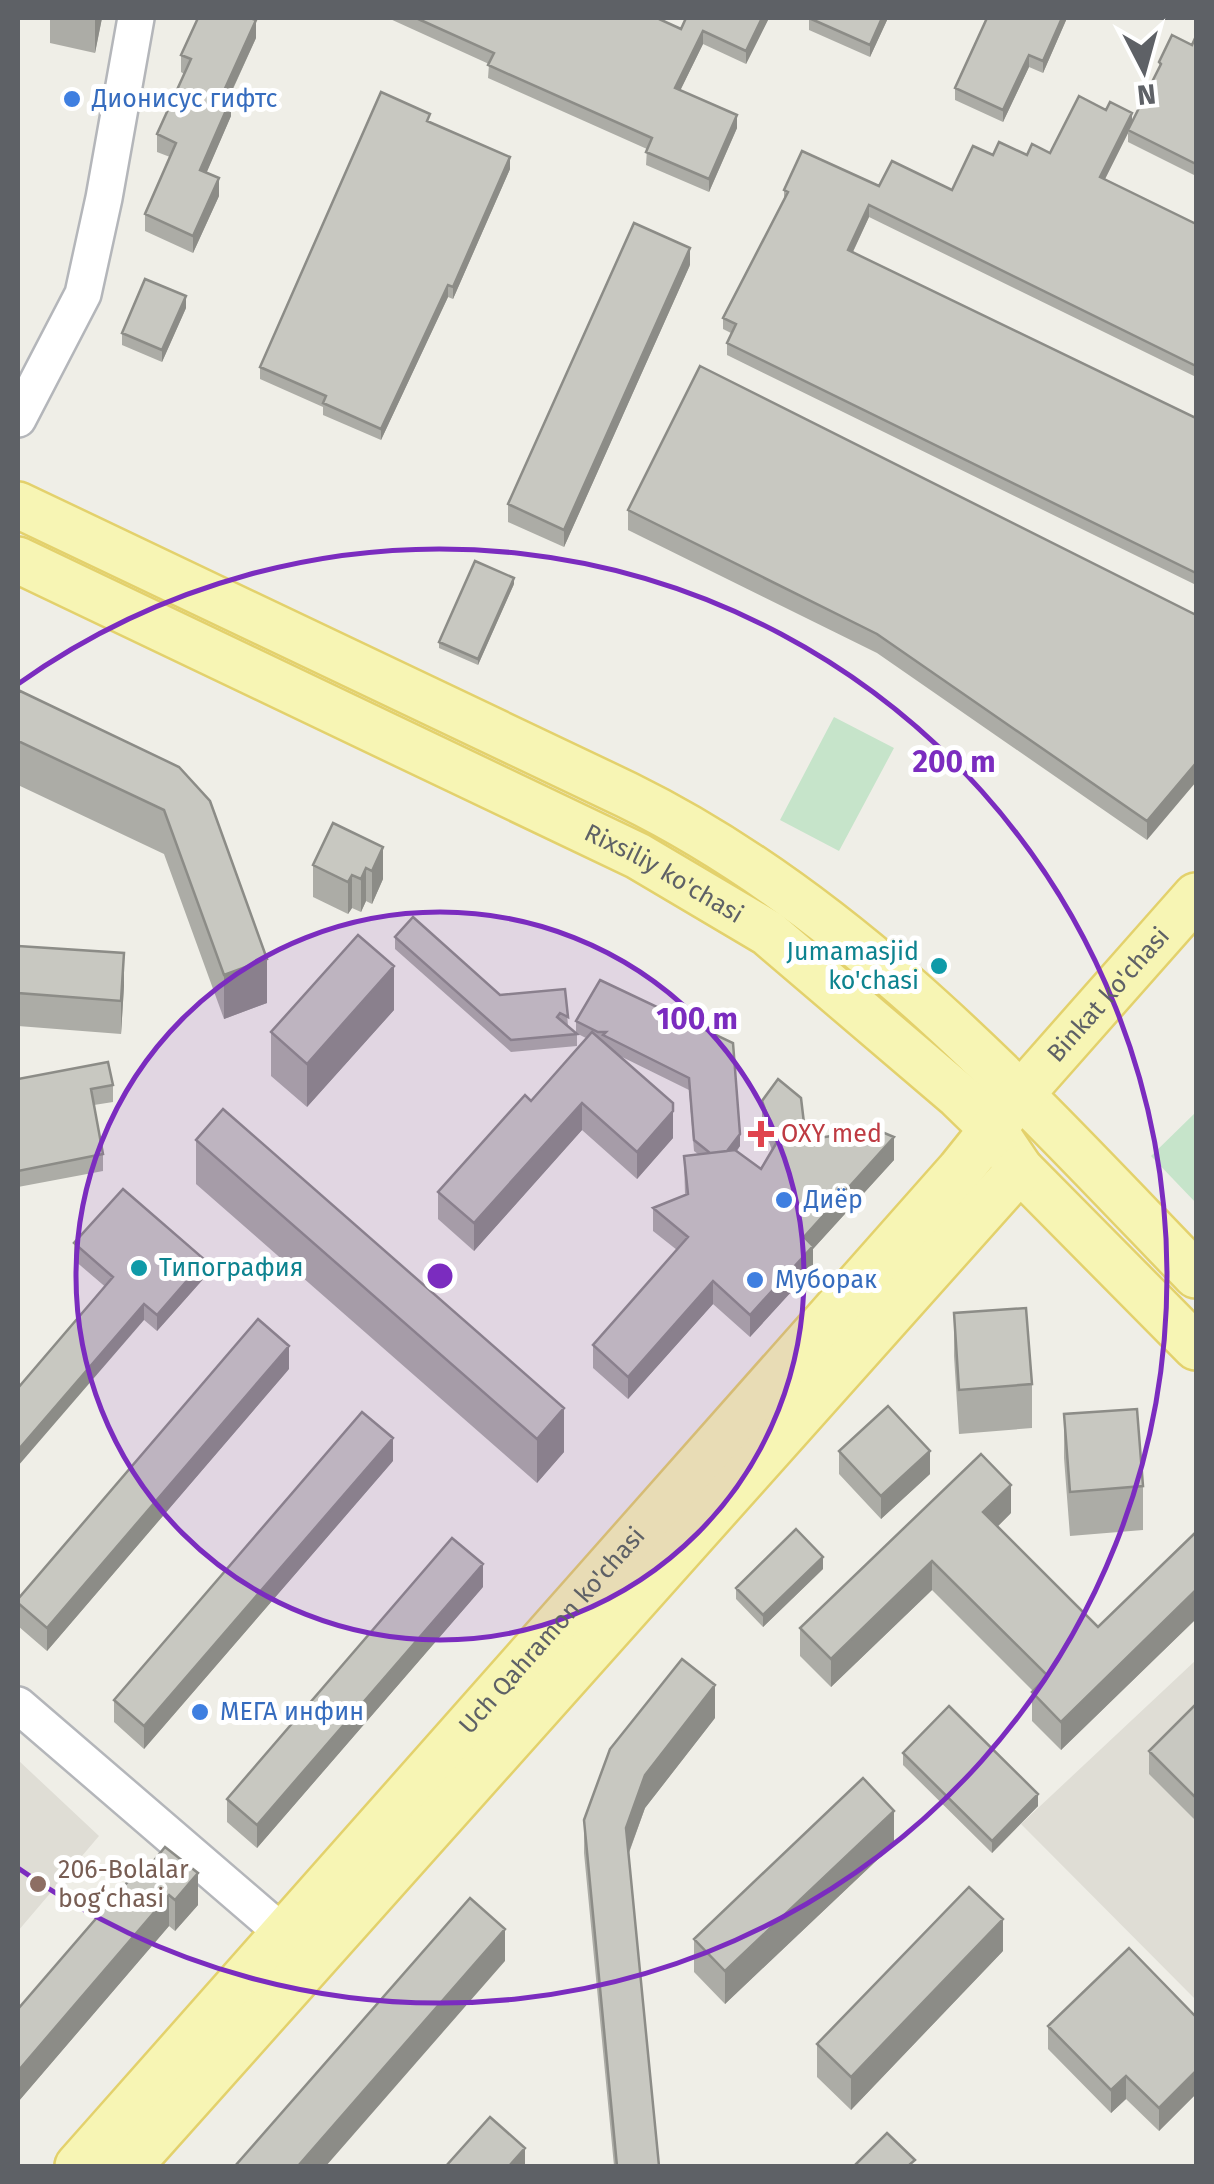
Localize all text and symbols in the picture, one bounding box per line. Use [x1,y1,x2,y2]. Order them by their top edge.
north arrow [1094,20,1194,120]
text: N [1136,77,1158,112]
place label: Дионисус гифтс [91,84,278,114]
marker: Дионисус гифтс [61,88,83,110]
text: 200 m [912,744,996,780]
street label: Rixsiliy ko'chasi [580,818,749,930]
street label: Binkat ko'chasi [1041,922,1176,1068]
place label: Jumamasjid ko'chasi [786,937,919,996]
marker: Jumamasjid ko'chasi [928,955,950,977]
text: 100 m [656,1001,738,1037]
place label: OXY med [781,1119,882,1149]
marker: OXY med [750,1123,772,1145]
place label: Диёр [803,1185,863,1215]
marker: Диёр [773,1189,795,1211]
place label: Типография [159,1253,304,1283]
marker: Типография [128,1257,150,1279]
centre of rings [422,1258,458,1294]
place label: Муборак [775,1265,877,1295]
marker: Муборак [744,1269,766,1291]
street label: Uch Qahramon ko'chasi [453,1521,651,1740]
place label: МЕГА инфин [220,1697,364,1727]
marker: МЕГА инфин [189,1701,211,1723]
place label: 206-Bolalar bogʻchasi [58,1855,189,1914]
marker: 206-Bolalar bogʻchasi [27,1873,49,1895]

